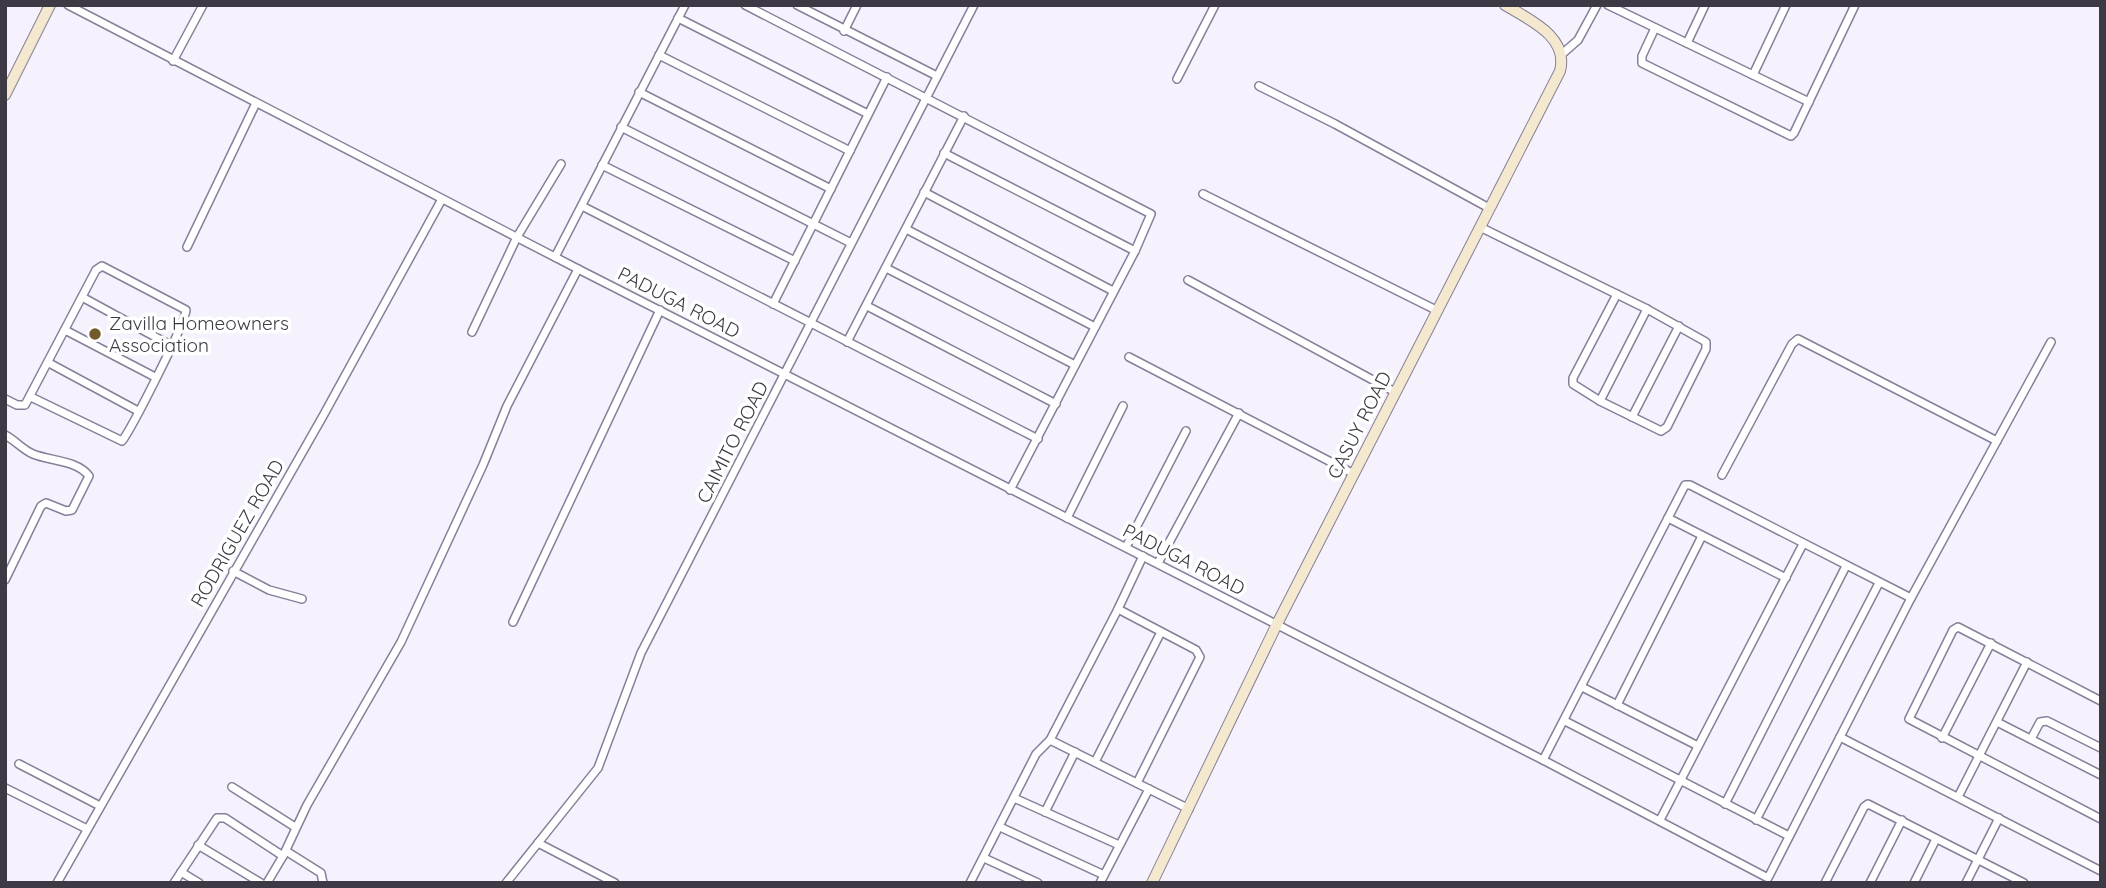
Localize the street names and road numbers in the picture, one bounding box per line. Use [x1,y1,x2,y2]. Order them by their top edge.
street label: PADUGA ROAD [614,261,744,343]
street label: CASUY ROAD [1322,367,1396,483]
street label: CAIMITO ROAD [691,377,773,507]
street label: RODRIGUEZ ROAD [185,455,289,611]
street label: PADUGA ROAD [1119,518,1249,600]

